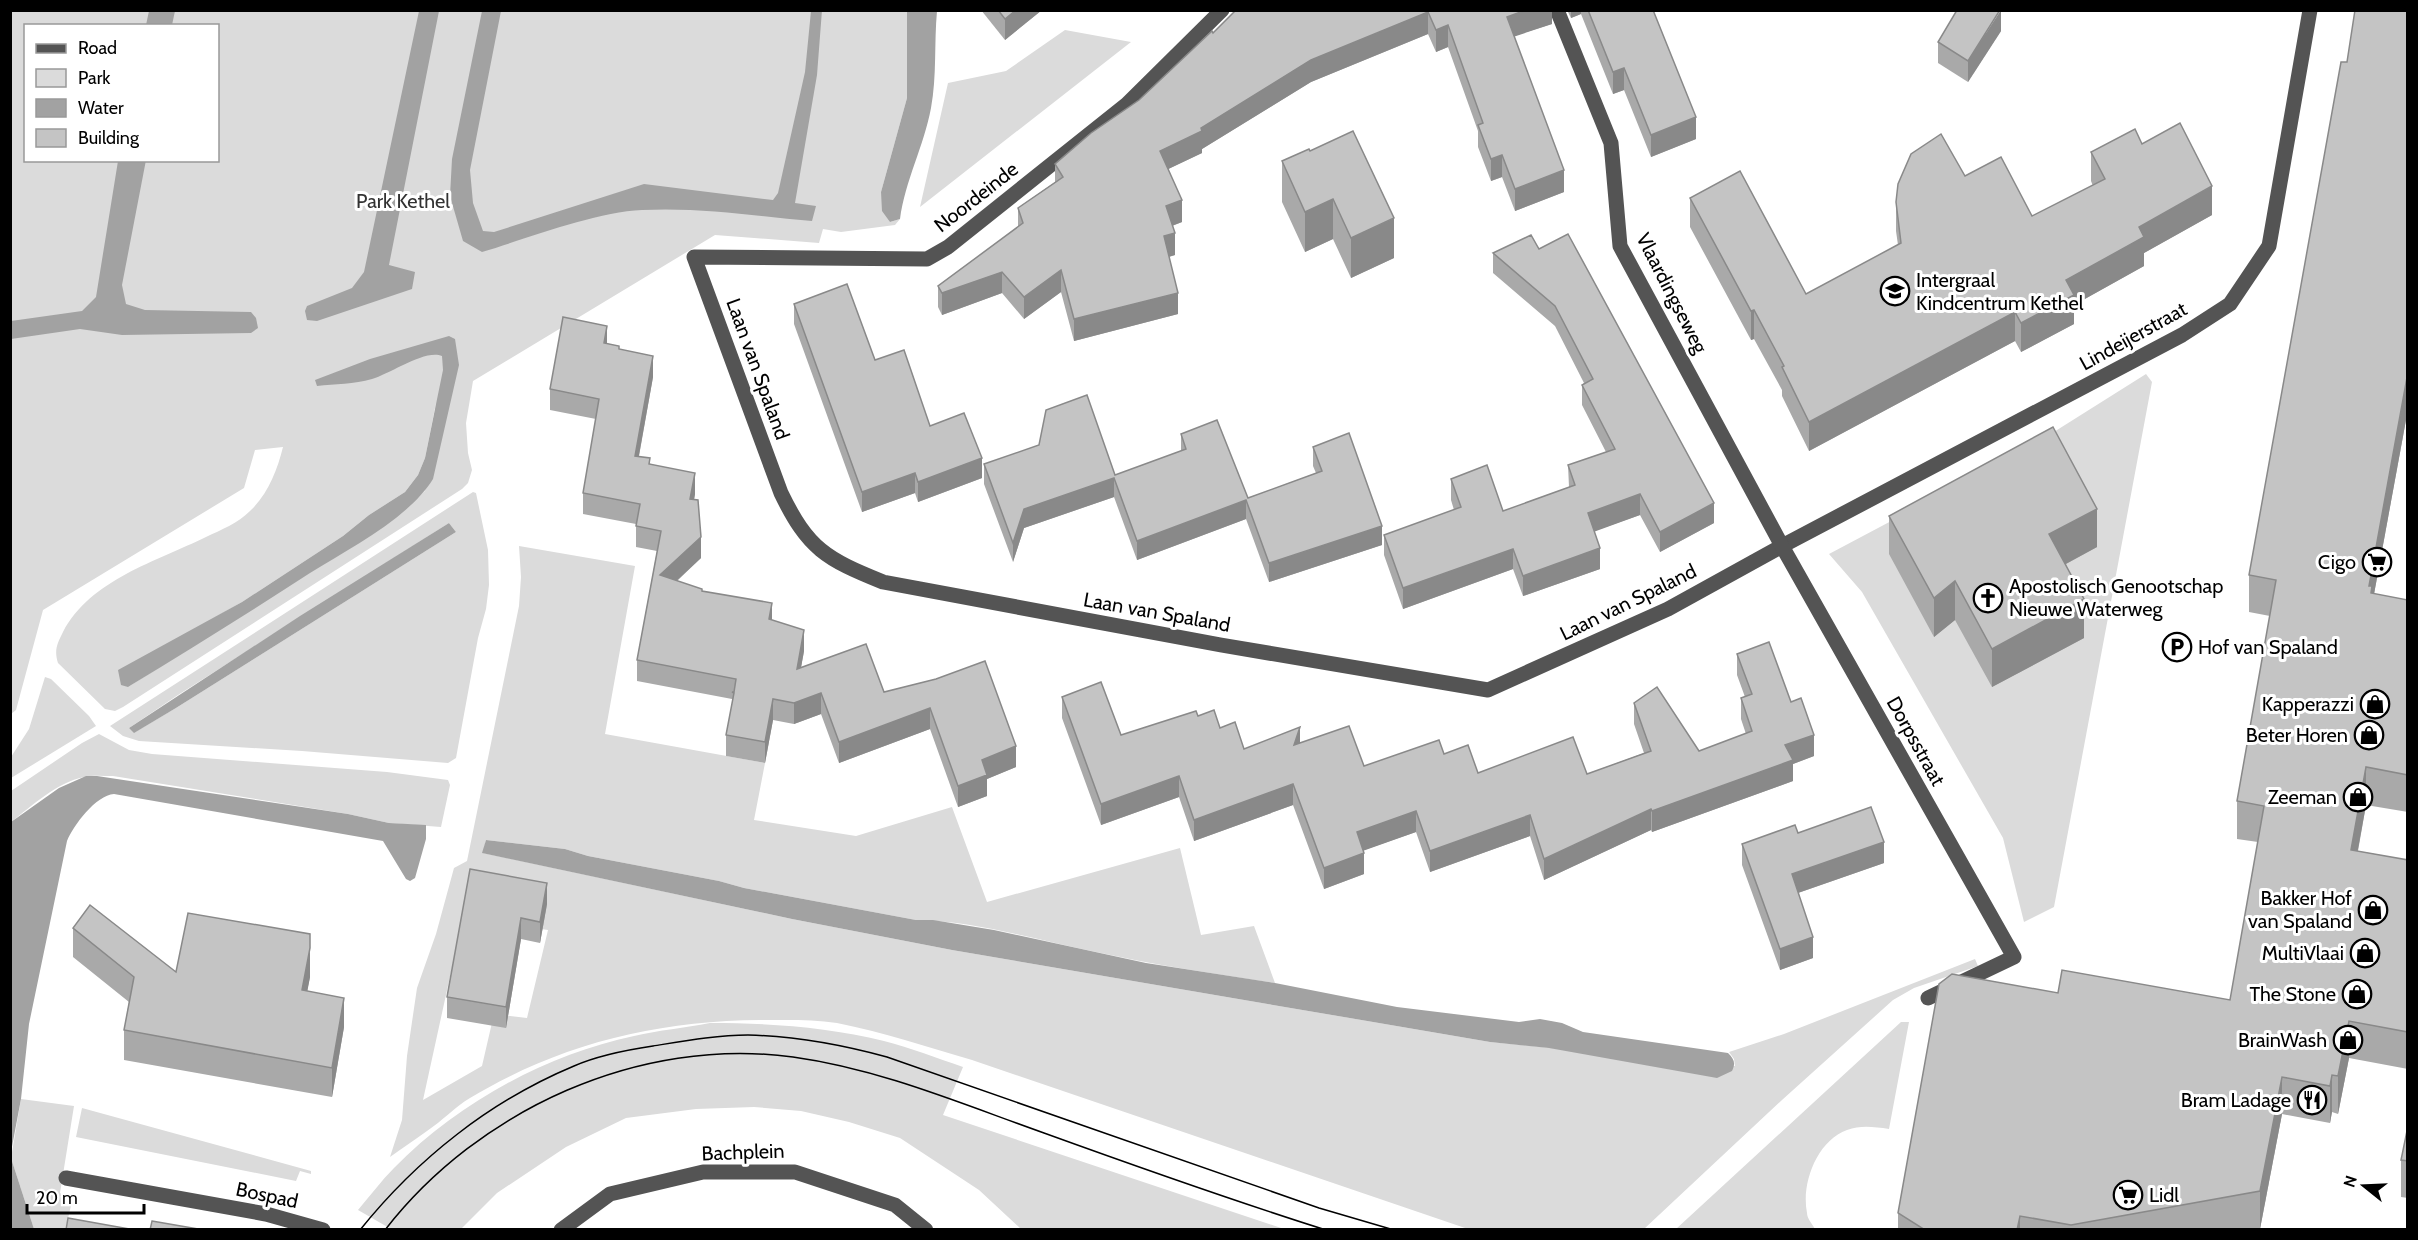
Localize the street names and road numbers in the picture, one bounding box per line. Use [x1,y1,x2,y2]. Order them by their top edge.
street label: Noordeinde [929,157,1023,237]
street label: Vlaardingseweg [1631,229,1713,358]
street label: Laan van Spaland [721,295,795,443]
street label: Lindeijerstraat [2075,297,2191,375]
street label: Laan van Spaland [1556,559,1700,645]
street label: Laan van Spaland [1082,587,1232,637]
street label: Dorpsstraat [1882,692,1950,790]
street label: Bachplein [701,1139,785,1165]
street label: Bospad [234,1177,300,1213]

